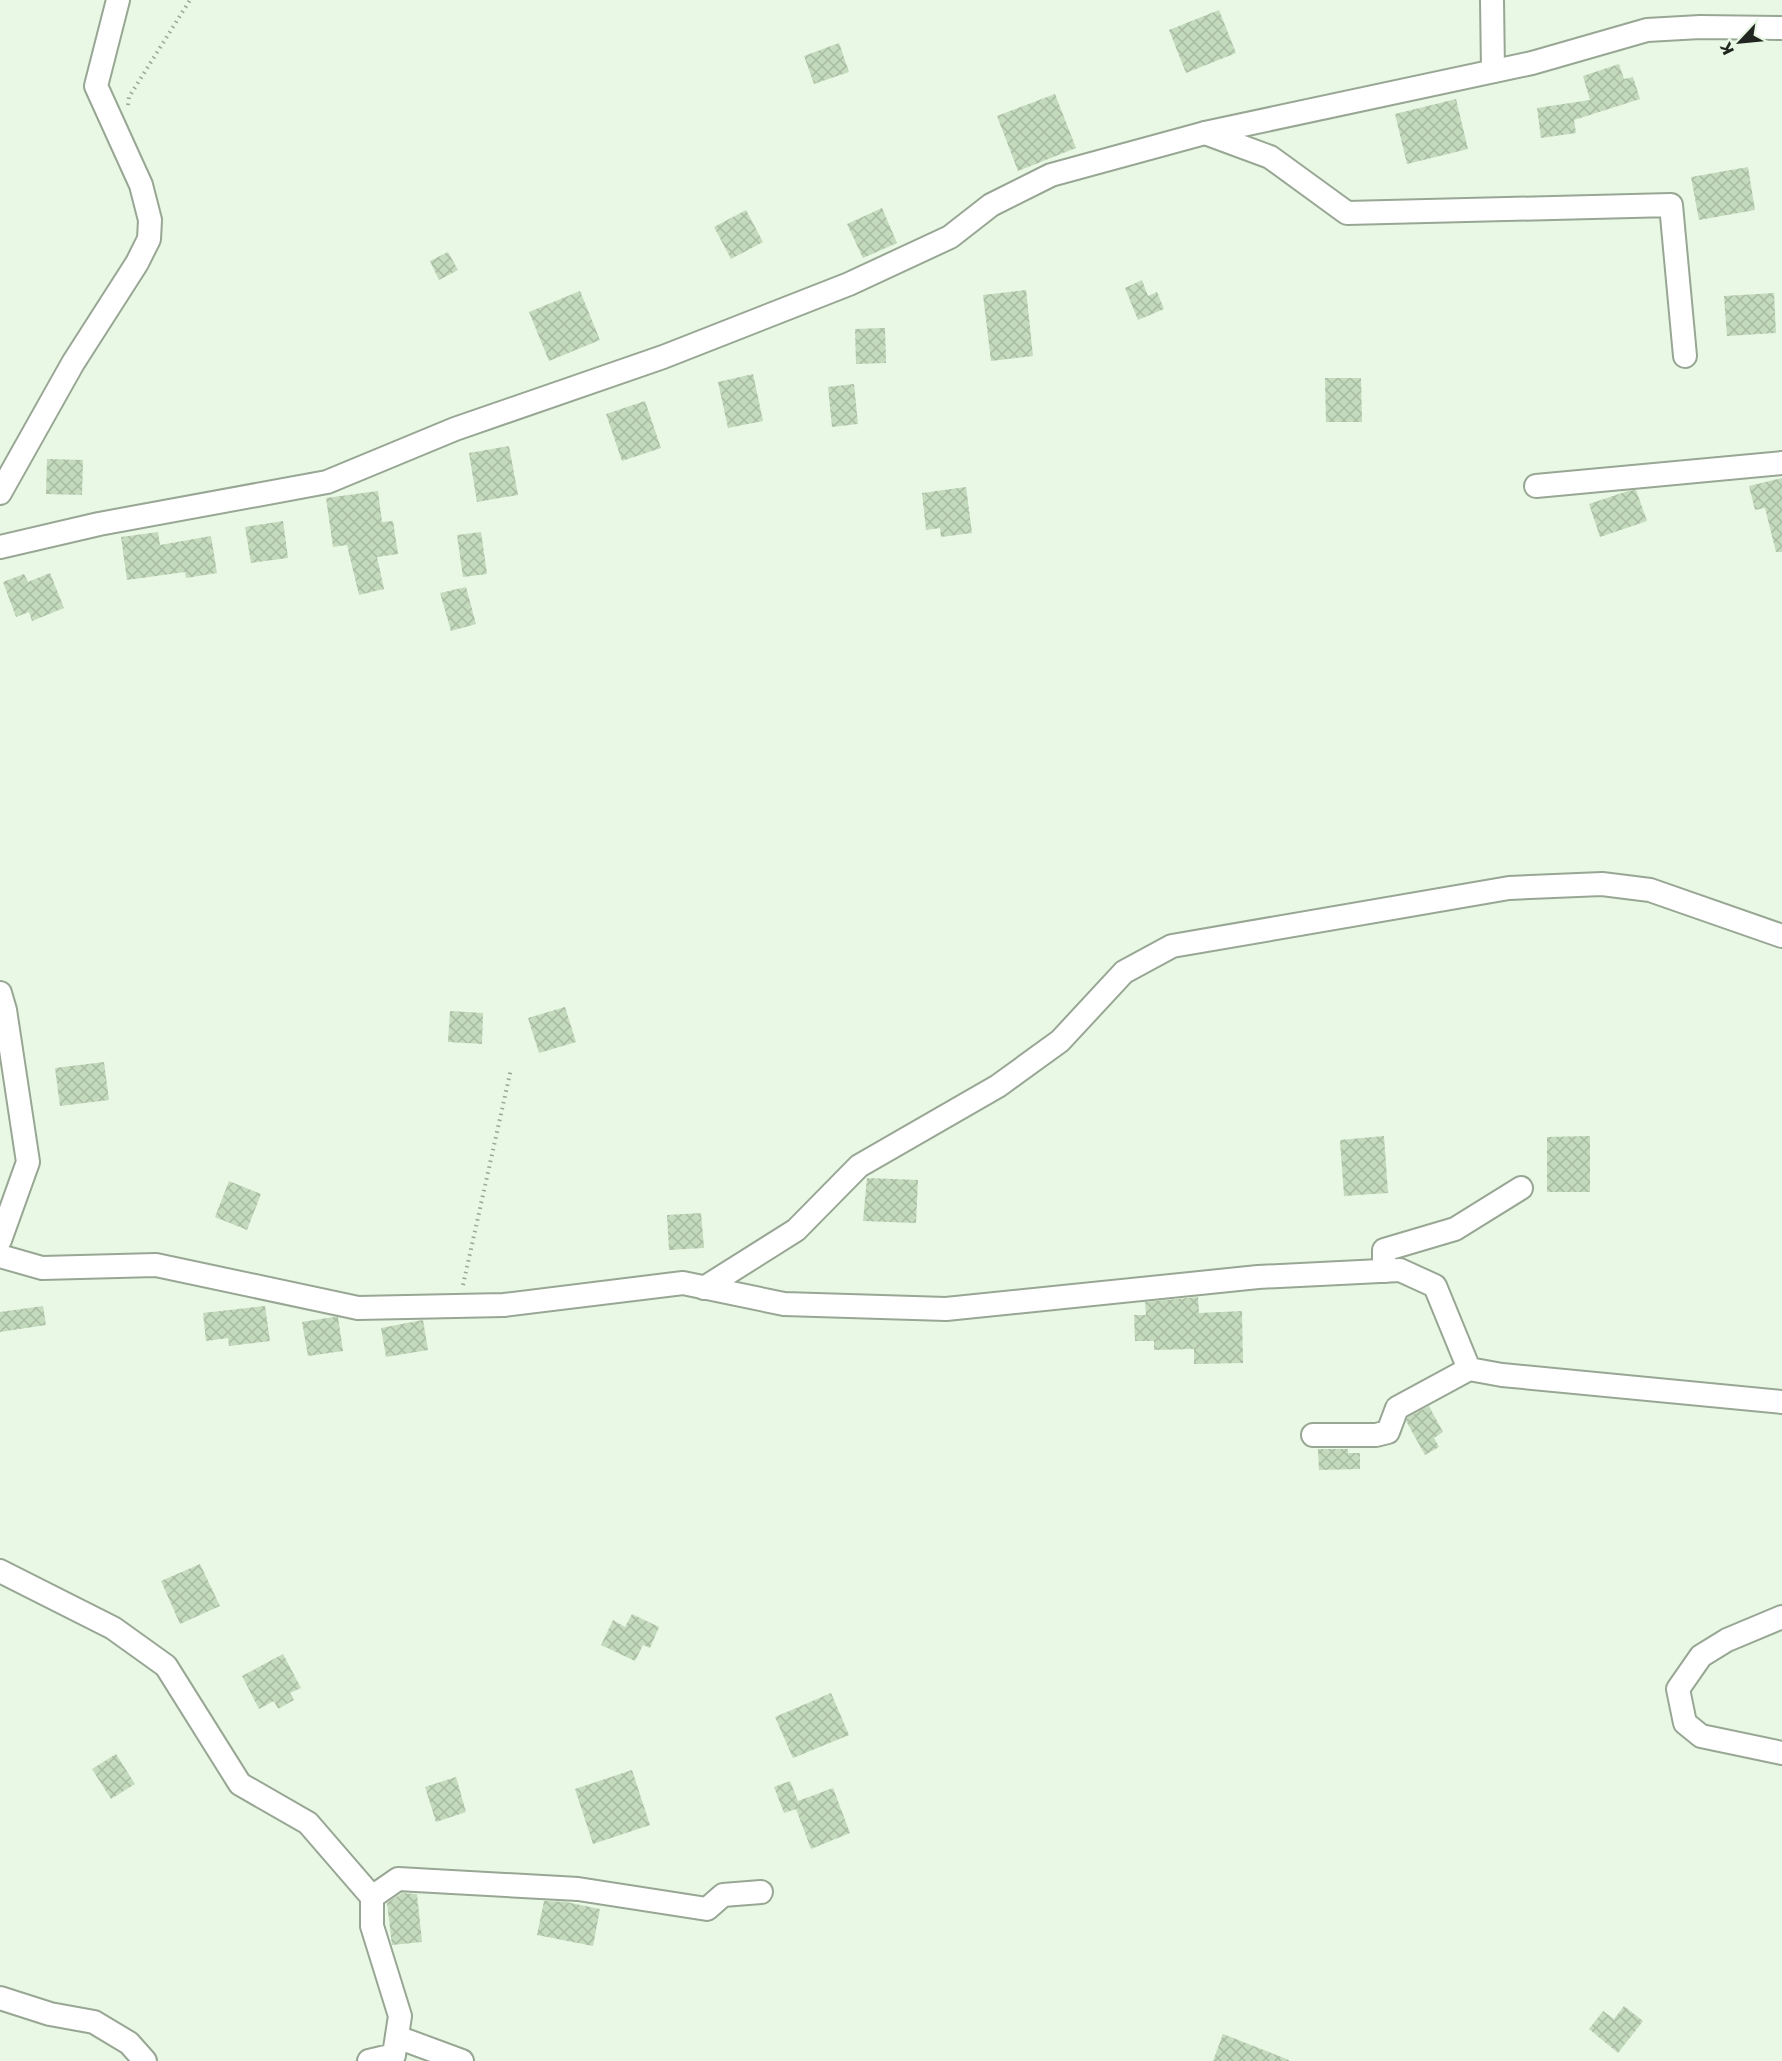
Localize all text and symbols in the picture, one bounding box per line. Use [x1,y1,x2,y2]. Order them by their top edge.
north arrow [1710,12,1770,72]
text: K [1715,39,1738,58]

